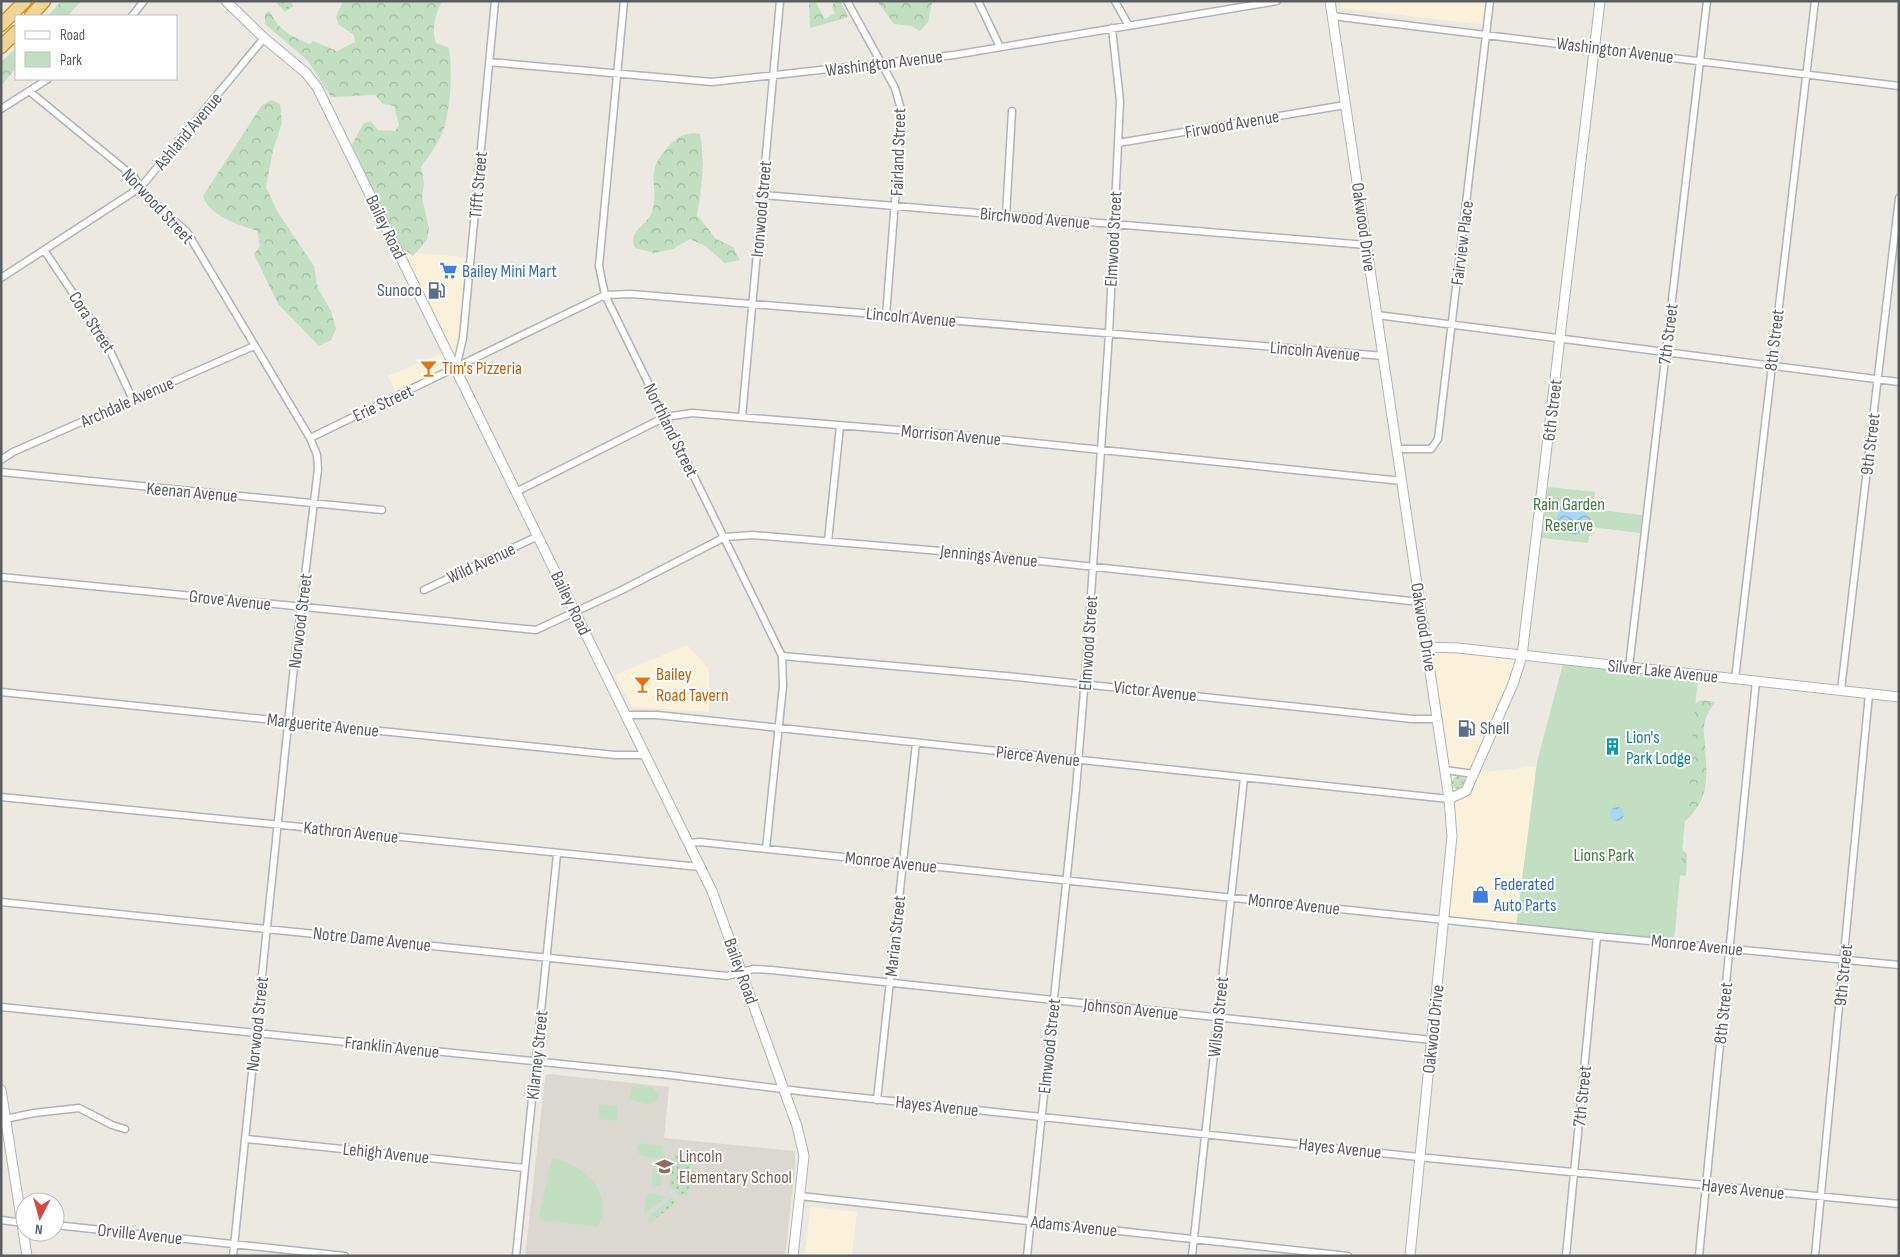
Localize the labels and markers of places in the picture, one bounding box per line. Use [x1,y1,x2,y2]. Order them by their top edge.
supermarket icon: Bailey Mini Mart [438,261,458,281]
place label: Bailey Mini Mart [462,261,558,282]
place label: Sunoco [377,280,422,301]
fuel station icon: Sunoco [426,280,446,300]
bar icon: Tim's Pizzeria [418,358,438,378]
place label: Tim's Pizzeria [442,358,522,379]
place label: Bailey Road Tavern [656,664,729,706]
bar icon: Bailey Road Tavern [632,674,652,694]
fuel station icon: Shell [1456,718,1476,738]
place label: Shell [1480,718,1509,739]
place label: Lion's Park Lodge [1626,727,1691,769]
building icon: Lion's Park Lodge [1602,737,1622,757]
place label: Federated Auto Parts [1493,874,1556,916]
shop icon: Federated Auto Parts [1470,884,1490,904]
place label: Lincoln Elementary School [679,1146,792,1188]
school or university icon: Lincoln Elementary School [655,1156,675,1176]

